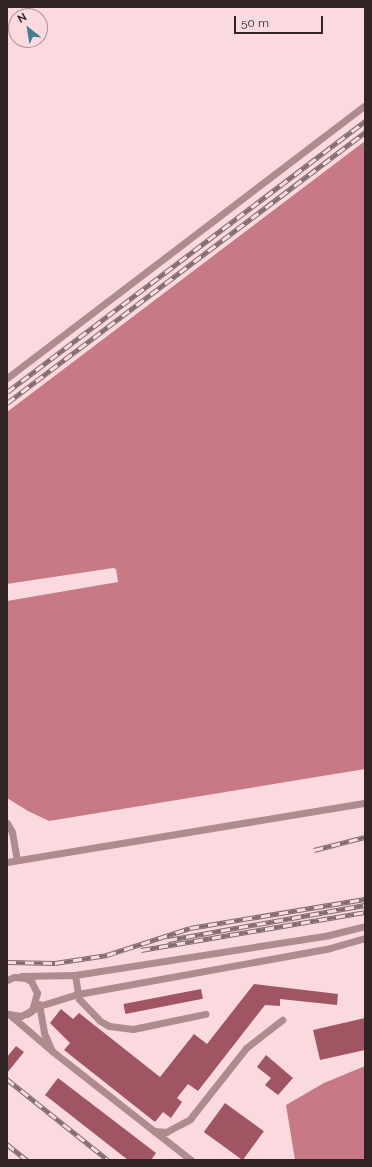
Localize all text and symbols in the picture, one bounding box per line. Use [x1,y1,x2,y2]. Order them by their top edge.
north arrow [8,8,48,48]
scale bar [236,8,325,34]
text: N [15,10,29,26]
text: 50 m [241,16,269,30]

